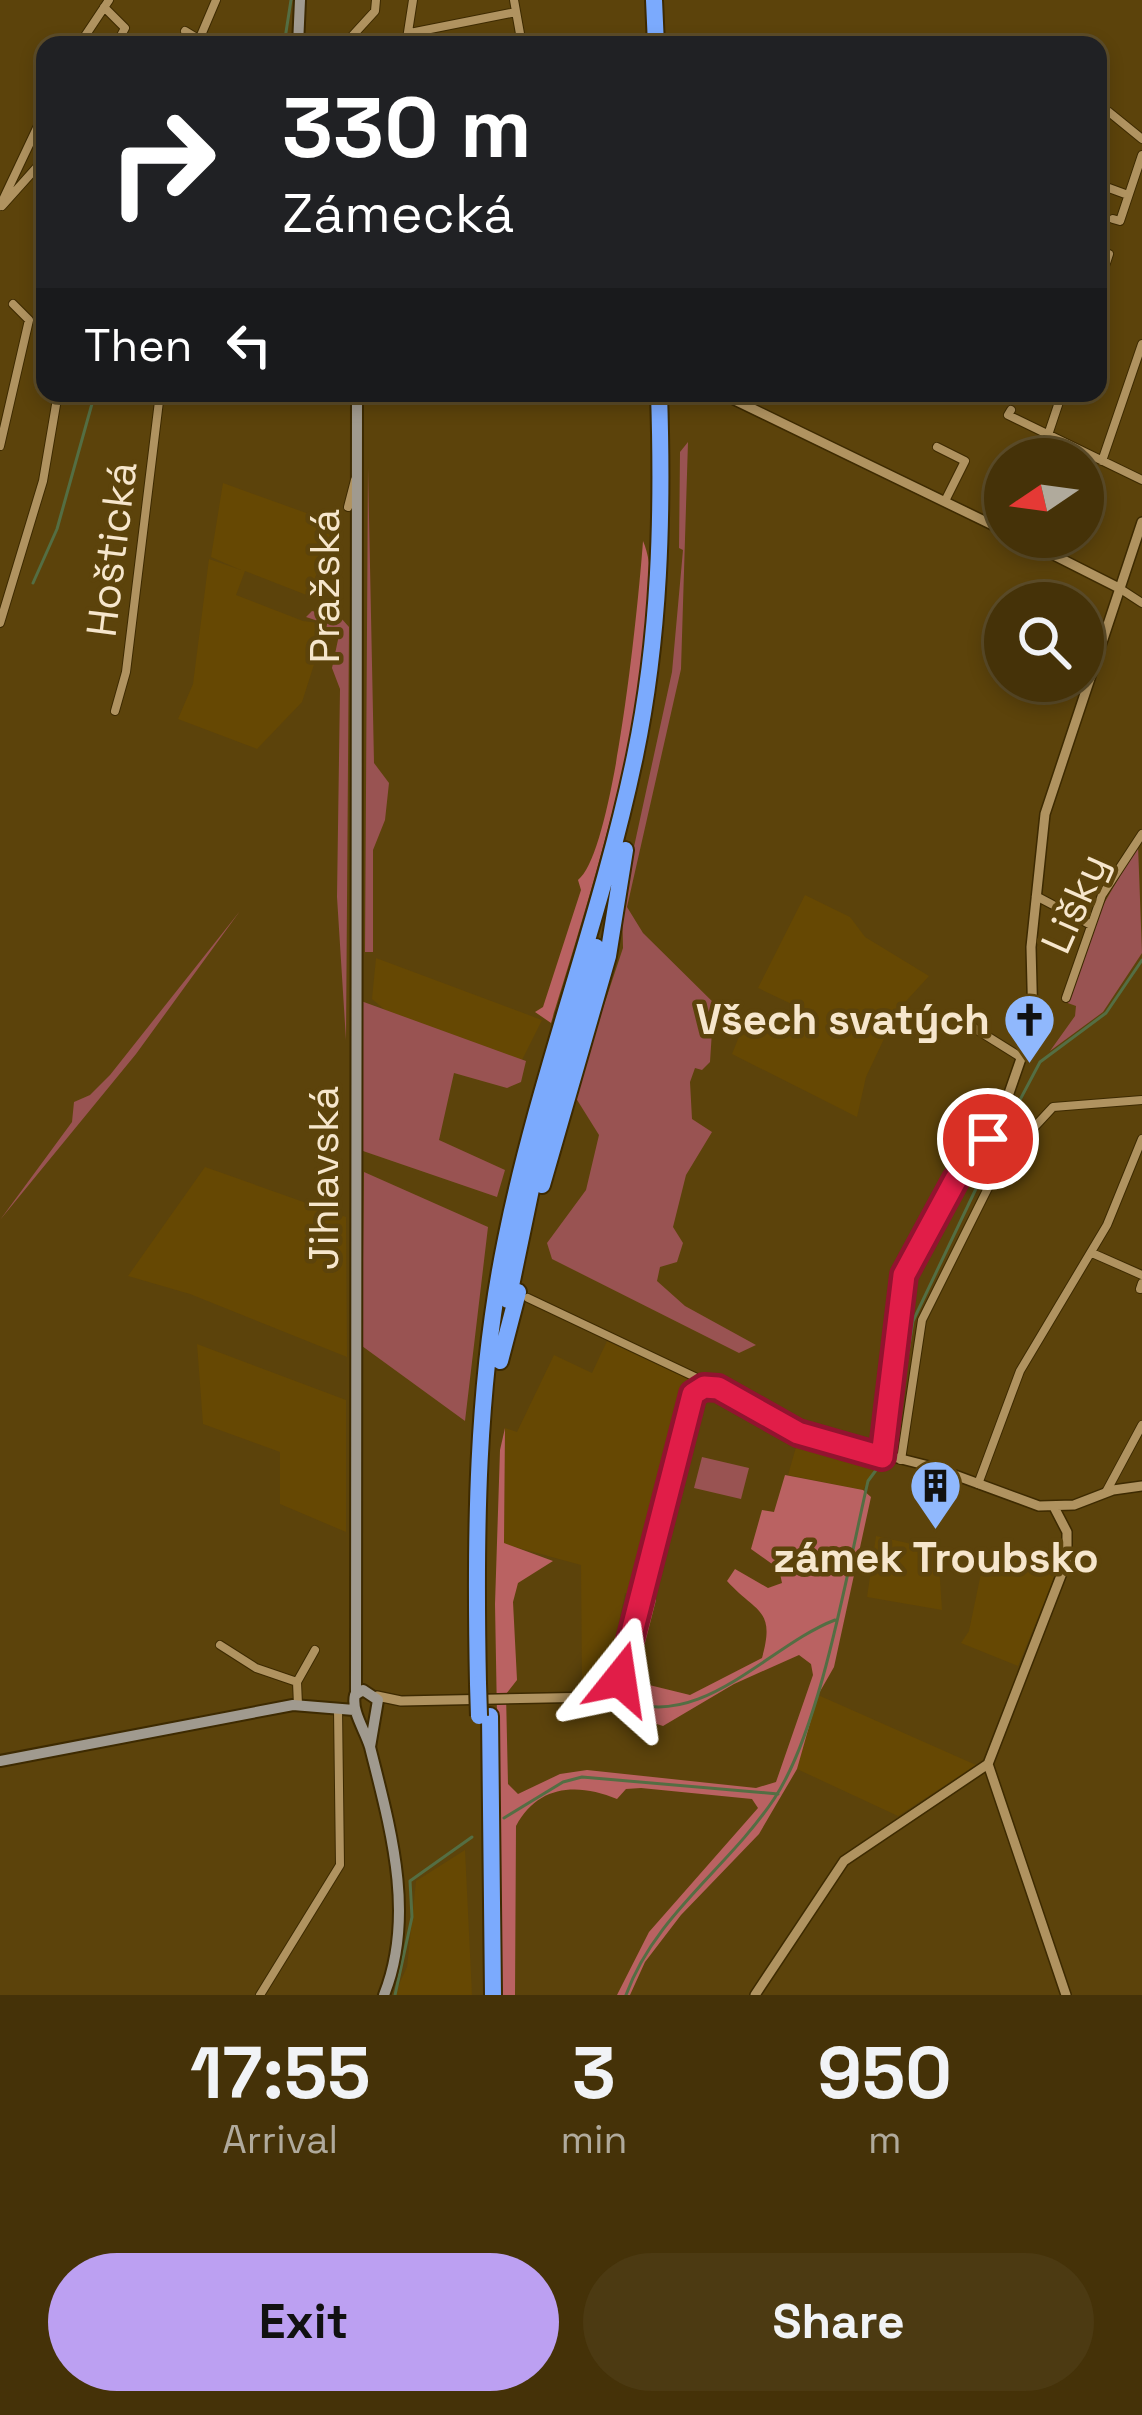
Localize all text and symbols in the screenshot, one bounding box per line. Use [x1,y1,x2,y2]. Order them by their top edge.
text: 330 m [282,74,532,182]
icon: right [84,84,240,240]
text: Zámecká [282,179,514,248]
icon: left [216,312,282,378]
text: Then [84,317,192,374]
north arrow [984,438,1104,558]
map controls [984,438,1104,702]
street label: Hoštická [74,458,149,640]
street label: Pražská [298,509,351,663]
button: search [984,582,1104,702]
street label: Lišky [1029,845,1120,961]
church icon: Všech svatých [1001,991,1057,1065]
place label: Všech svatých [696,993,990,1046]
street label: Jihlavská [297,1086,350,1270]
pin [937,1088,1039,1190]
icon: arrive [955,1106,1021,1172]
building icon: zámek Troubsko [908,1457,964,1531]
place label: zámek Troubsko [773,1531,1099,1584]
position arrow [557,1616,683,1742]
text: 17:55 [190,2027,370,2119]
text: 3 [572,2027,616,2119]
text: 950 [818,2027,952,2119]
text: Arrival [222,2115,338,2164]
text: min [560,2115,627,2164]
text: m [868,2115,902,2164]
button: Exit [48,2253,559,2391]
button: Share [583,2253,1094,2391]

